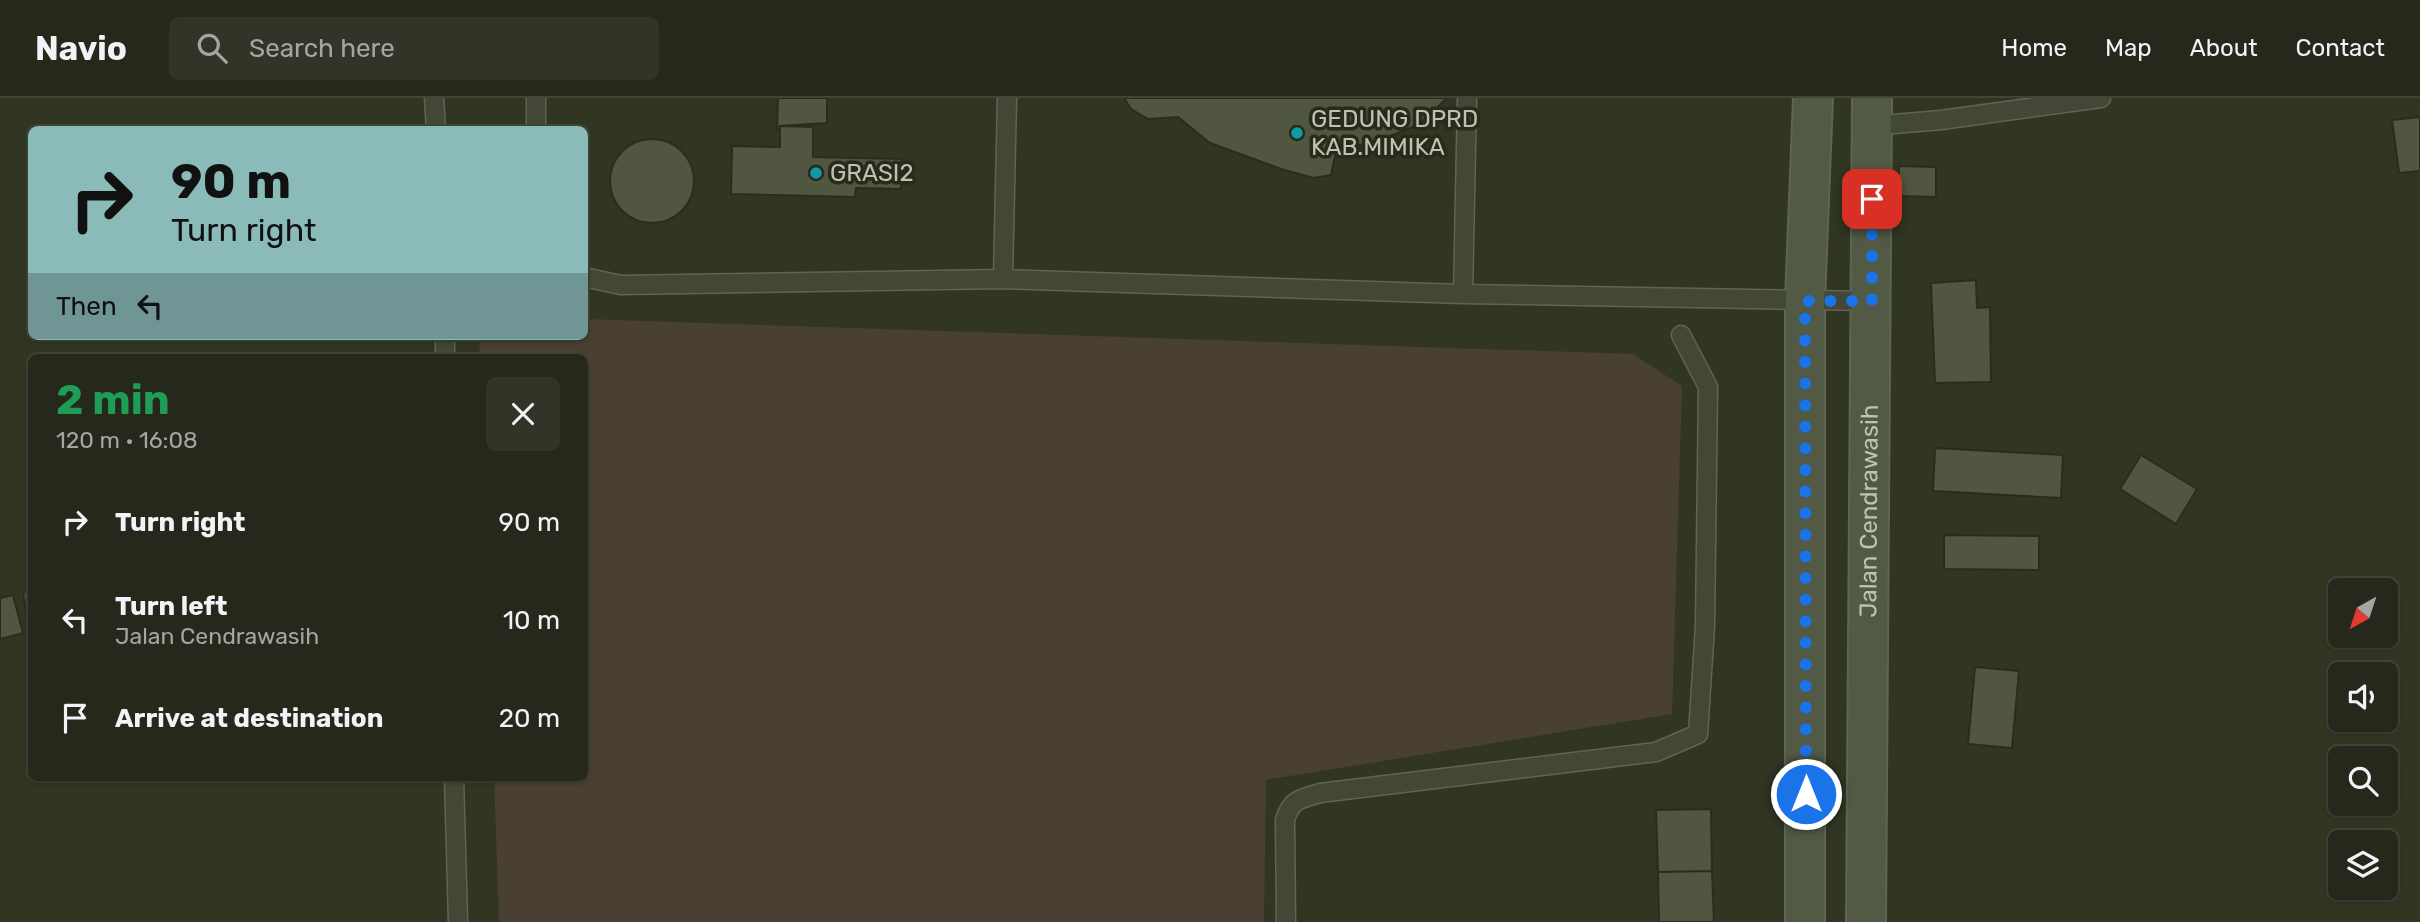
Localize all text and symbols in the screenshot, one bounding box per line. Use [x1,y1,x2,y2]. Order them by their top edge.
search box [169,17,659,80]
text: Navio [35,29,127,68]
icon: search [193,29,231,67]
text: Search here [249,33,395,64]
text: Home [2001,34,2067,62]
text: Map [2105,34,2152,62]
text: About [2190,34,2258,62]
text: Contact [2296,34,2385,62]
place label: GEDUNG DPRD KAB.MIMIKA [1311,105,1478,161]
marker: GEDUNG DPRD KAB.MIMIKA [1289,125,1305,141]
text: 90 m [171,152,291,210]
icon: right [56,154,147,245]
place label: GRASI2 [830,159,913,187]
marker: GRASI2 [808,165,824,181]
pin [1842,169,1902,229]
icon: arrive [1853,180,1891,218]
text: Turn right [171,211,316,249]
icon: left [131,287,169,325]
text: Then [56,291,117,322]
text: 2 min [56,375,170,425]
button: close [486,377,560,451]
street label: Jalan Cendrawasih [1854,404,1884,618]
text: 120 m · 16:08 [56,426,198,454]
icon: right [56,503,94,541]
text: Turn right [115,507,245,538]
text: 90 m [499,507,560,538]
north arrow [2328,578,2398,648]
map controls [2328,578,2398,900]
text: Turn left [115,591,227,622]
icon: left [56,601,94,639]
text: 10 m [503,605,560,636]
text: Jalan Cendrawasih [115,622,319,650]
button: sound [2328,662,2398,732]
icon: arrive [56,699,94,737]
text: Arrive at destination [115,703,383,734]
text: 20 m [499,703,560,734]
button: search [2328,746,2398,816]
position arrow [1769,757,1843,831]
button: layers [2328,830,2398,900]

